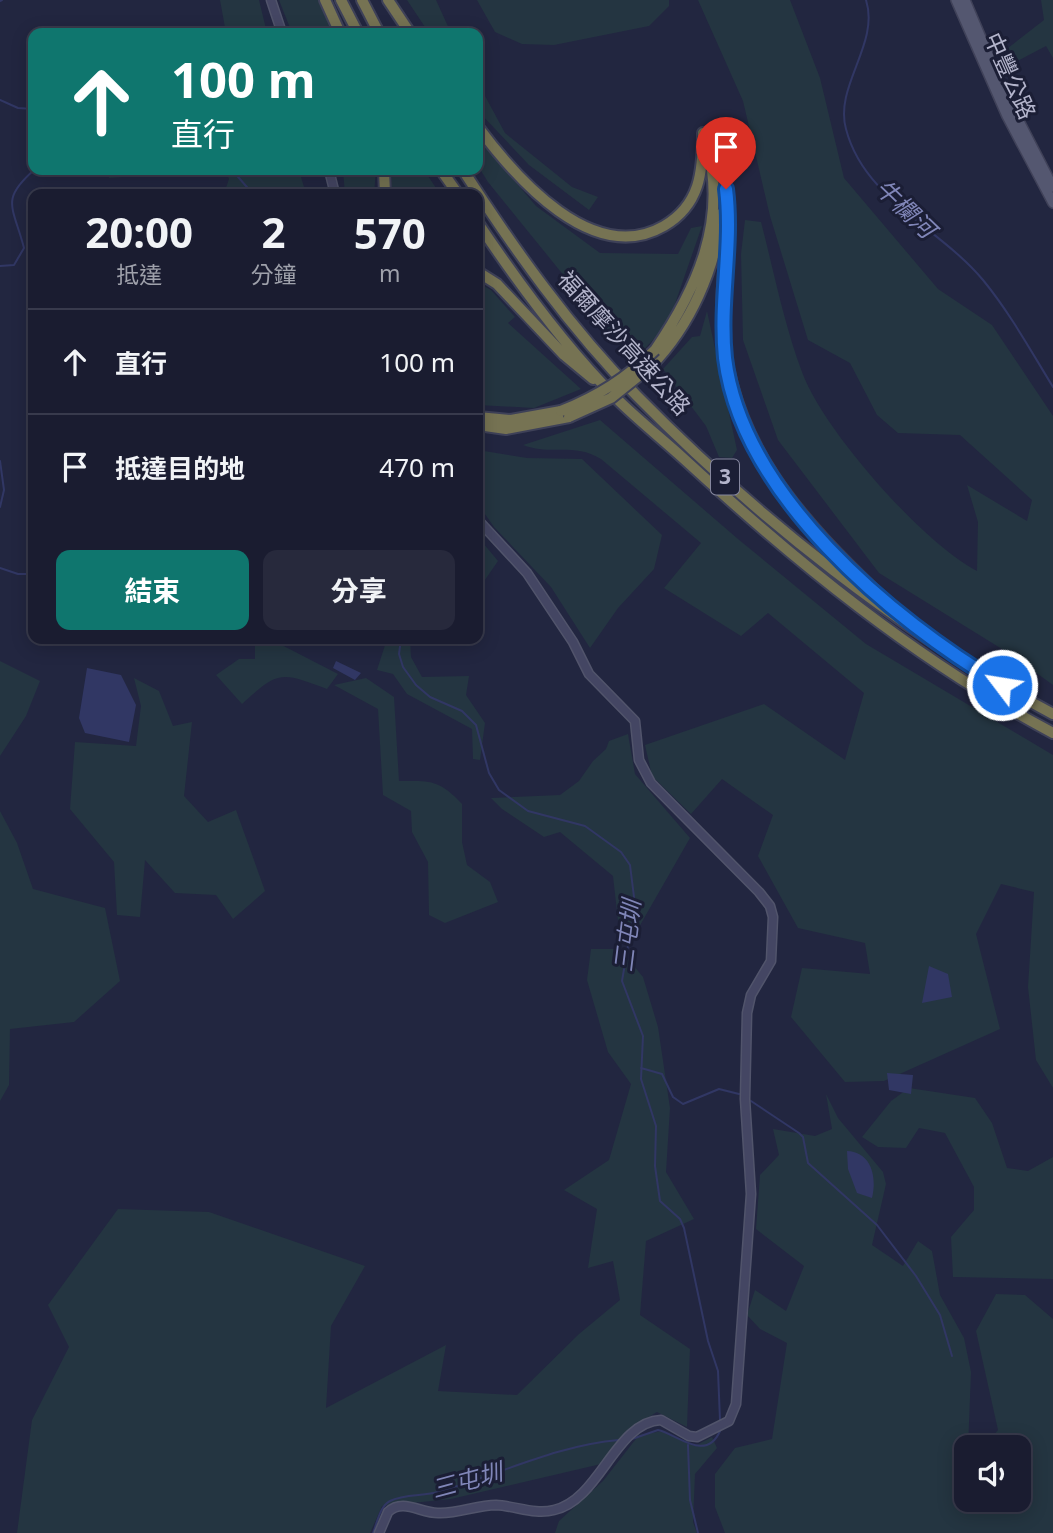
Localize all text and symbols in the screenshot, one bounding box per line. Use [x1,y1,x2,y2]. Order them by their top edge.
street label: 中豐公路 [978,27,1044,124]
text: 100 m [171,46,316,112]
icon: ahead [56,56,147,147]
text: 直行 [171,112,235,155]
pin [696,117,756,189]
icon: arrive [707,128,745,166]
water label: 牛欄河 [869,171,946,248]
text: 20:00 [85,203,193,260]
text: 2 [261,203,285,260]
text: 570 [354,204,426,261]
text: m [379,257,400,289]
text: 抵達 [116,258,162,290]
text: 分鐘 [250,258,296,290]
street label: 福爾摩沙高速公路 [551,263,698,421]
icon: ahead [56,343,94,381]
text: 100 m [379,344,455,380]
text: 直行 [115,345,167,381]
icon: arrive [56,448,94,486]
text: 470 m [379,449,455,485]
text: 抵達目的地 [115,450,245,486]
road number: 3 [711,460,739,494]
button: 結束 [56,550,249,630]
button: 分享 [263,550,455,630]
position arrow [965,648,1039,722]
water label: 三屯圳 [606,895,648,974]
map controls [954,1435,1031,1512]
button: sound [954,1435,1031,1512]
water label: 三屯圳 [428,1454,509,1505]

